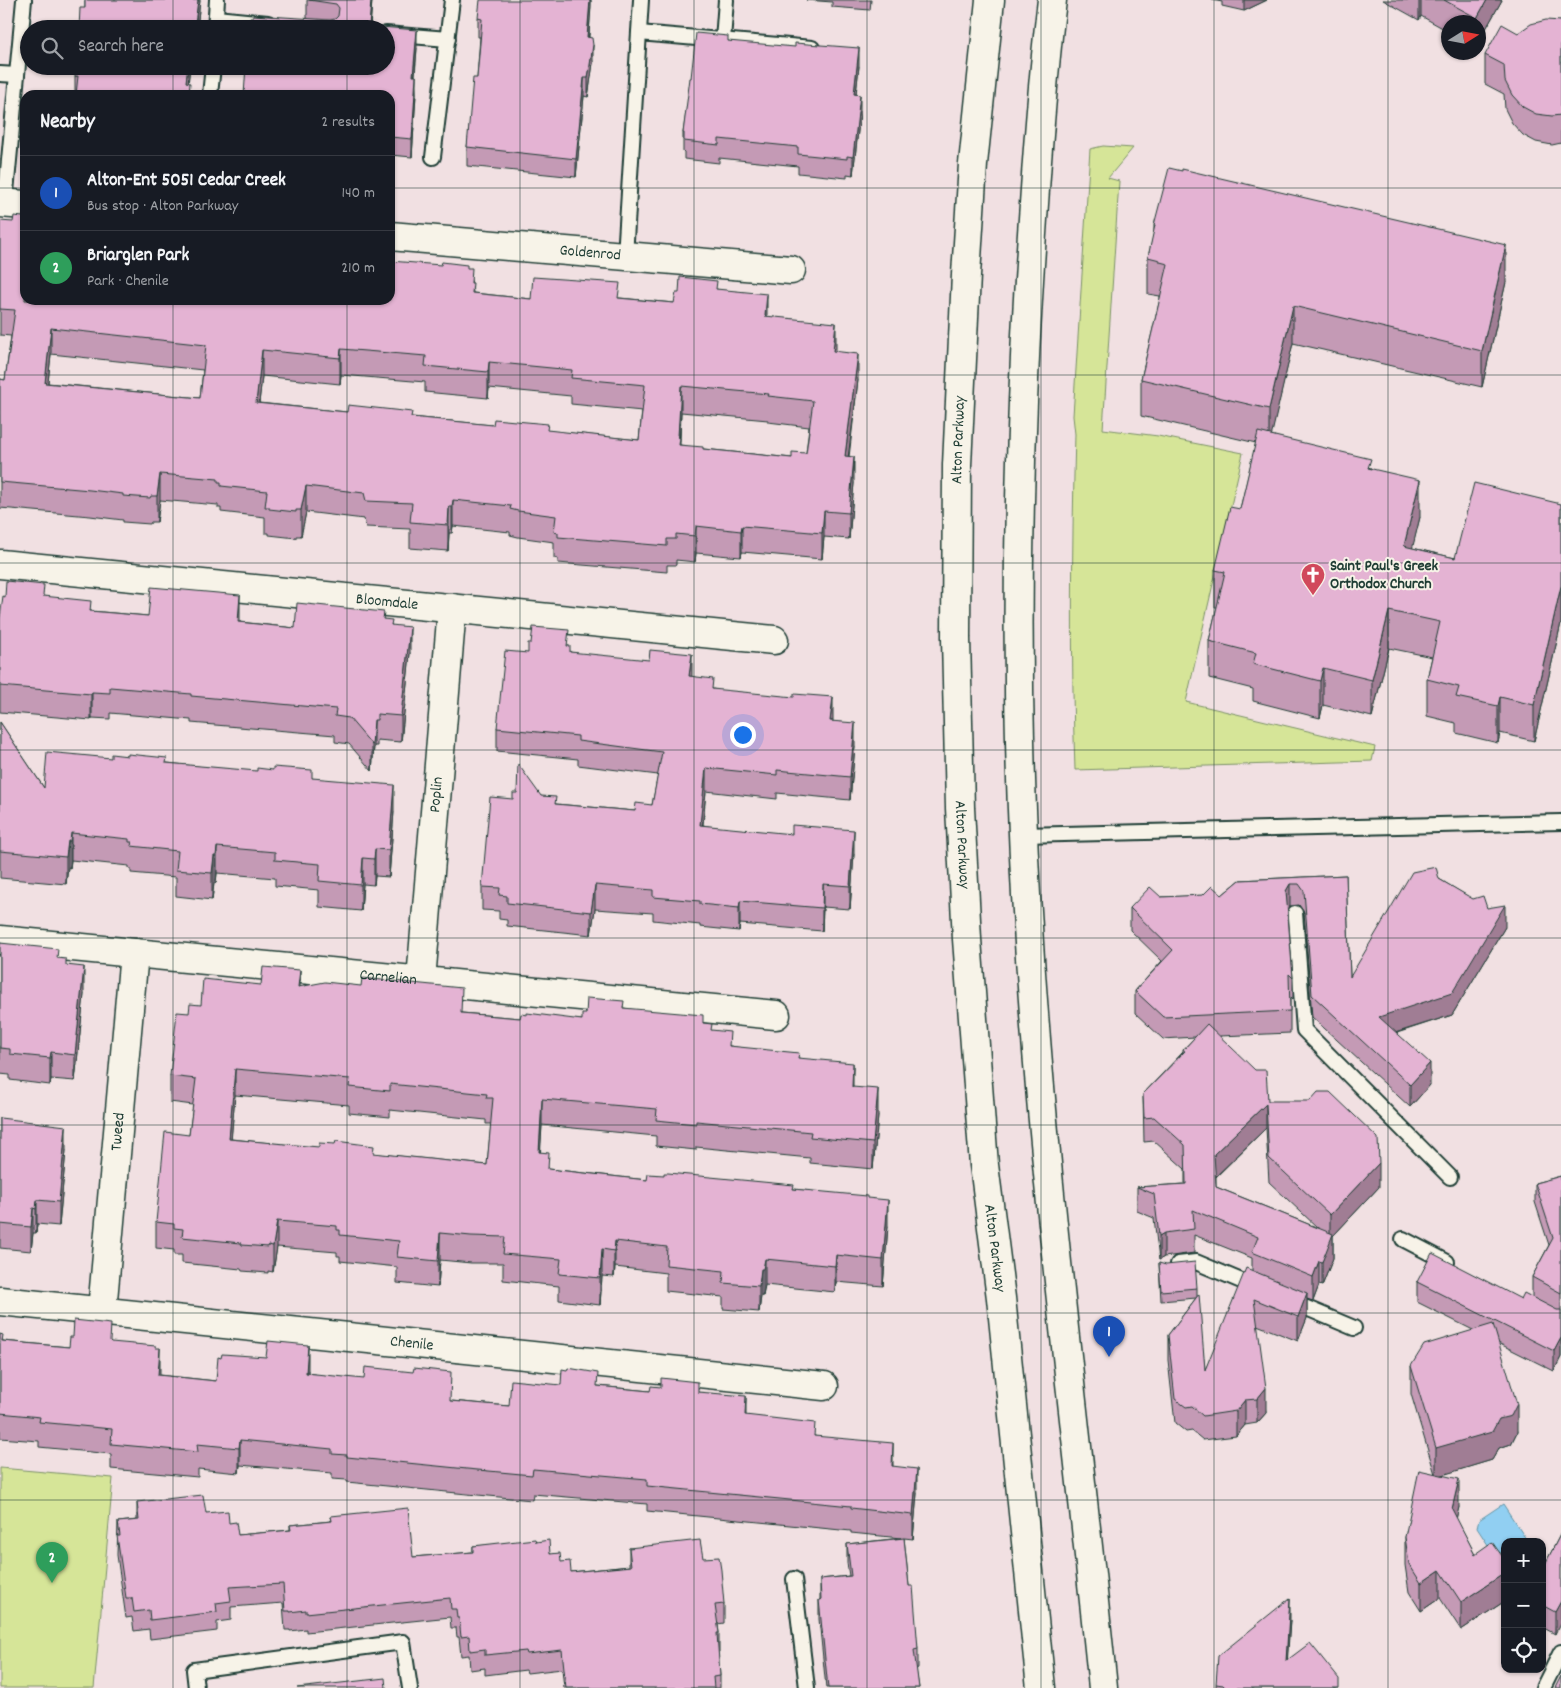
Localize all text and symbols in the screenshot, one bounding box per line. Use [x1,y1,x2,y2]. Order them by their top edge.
north arrow [1441,15,1486,60]
search box [20,20,395,75]
icon: search [38,34,66,62]
text: Search here [78,34,164,61]
text: Nearby [40,108,95,138]
text: 2 results [321,111,375,134]
text: Alton-Ent 5051 Cedar Creek [87,168,286,195]
text: 1 [54,182,58,205]
text: 140 m [341,182,375,205]
text: Bus stop · Alton Parkway [87,195,238,218]
street label: Goldenrod [559,239,622,267]
text: Briarglen Park [87,243,189,270]
text: 2 [53,257,60,280]
text: 210 m [341,257,375,280]
text: Park · Chenile [87,270,169,293]
street label: Alton Parkway [946,395,972,484]
place label: Saint Paul's Greek Orthodox Church [1330,555,1439,596]
church icon: Saint Paul's Greek Orthodox Church [1300,562,1326,596]
street label: Bloomdale [355,588,419,617]
your location [730,722,756,748]
street label: Poplin [423,776,449,814]
street label: Alton Parkway [948,800,976,890]
street label: Carnelian [358,963,418,992]
street label: Tweed [105,1112,131,1152]
street label: Alton Parkway [978,1203,1012,1294]
pin: 1 [1093,1316,1125,1357]
street label: Chenile [389,1330,435,1357]
map controls [1501,1538,1546,1673]
button: + [1501,1538,1546,1583]
pin: 2 [36,1542,68,1583]
button: − [1501,1583,1546,1628]
button: locate [1501,1628,1546,1673]

